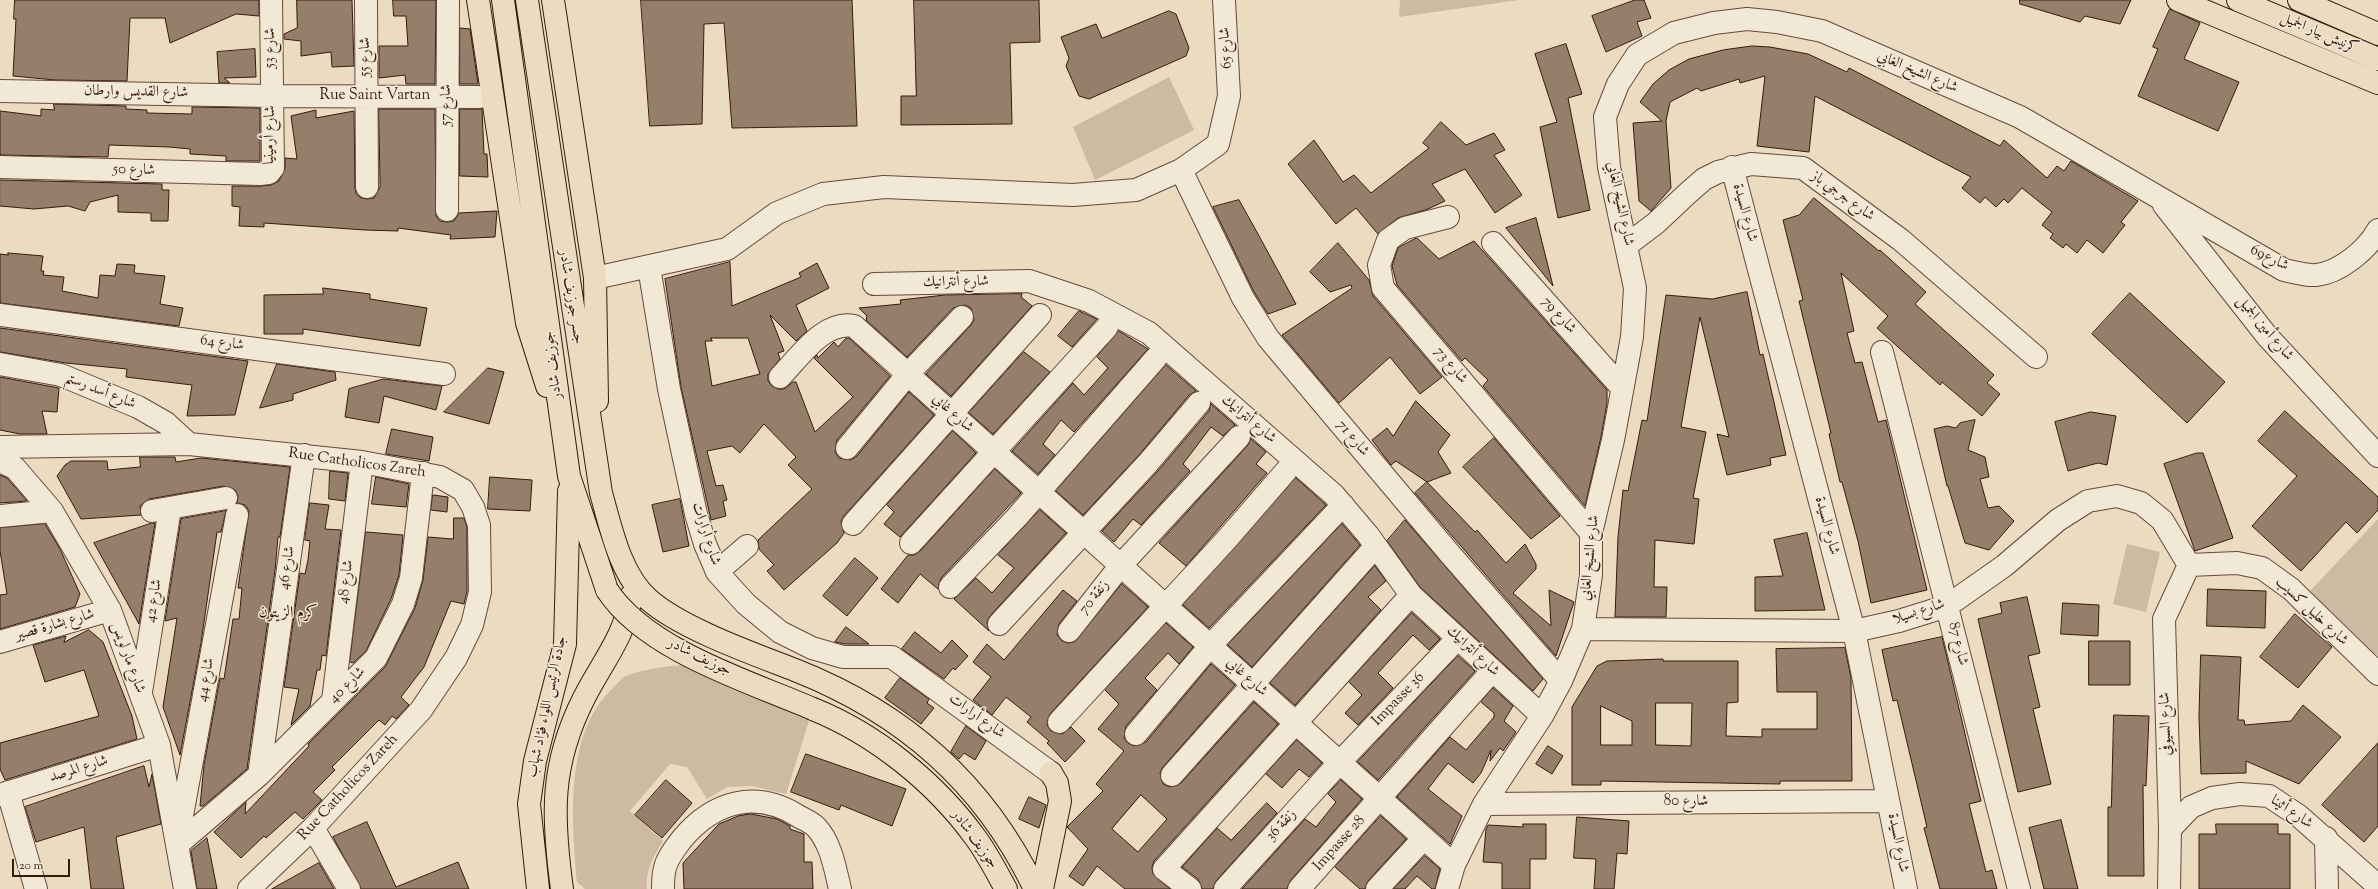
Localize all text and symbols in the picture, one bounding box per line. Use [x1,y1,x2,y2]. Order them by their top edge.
street label: كرنيش بيار الجميل [2277,9,2361,59]
street label: شارع 65 [1217,27,1237,69]
street label: شارع 53 [262,28,280,68]
street label: شارع 55 [357,37,375,77]
street label: شارع الشيخ الغابي [1874,48,1960,98]
street label: شارع القديس وارطان [84,83,188,103]
street label: شارع 57 [438,84,456,126]
street label: Rue Saint Vartan [320,87,430,105]
street label: شارع أرمينيا [261,105,281,165]
street label: شارع الشيخ الغابي [1601,160,1637,248]
street label: شارع 50 [113,161,155,181]
street label: شارع جرجي باز [1807,168,1877,226]
street label: شارع السيدة [1728,182,1760,244]
street label: شارع69 [2247,242,2291,276]
street label: جسر جوزيف شادر [554,248,586,346]
street label: شارع أنترانيك [923,273,989,293]
street label: شارع أمين الجميل [2232,293,2296,365]
street label: شارع 79 [1537,294,1579,338]
street label: جوزيف شادر [541,330,567,400]
street label: شارع 64 [199,332,245,356]
street label: شارع 73 [1429,344,1471,388]
street label: شارع أسد رستم [62,370,138,414]
street label: شارع غابي [928,391,976,437]
street label: شارع أنترانيك [1217,392,1279,448]
street label: شارع 71 [1332,417,1372,461]
street label: Rue Catholicos Zareh [287,445,427,483]
street label: شارع السيدة [1810,495,1842,557]
street label: شارع أرارات [686,500,724,568]
street label: شارع الشيخ الغابي [1578,514,1604,602]
street label: شارع 46 [276,545,300,591]
street label: شارع 48 [335,559,359,605]
street label: شارع خليل كسيب [2271,574,2351,650]
street label: زنقة 70 [1076,577,1114,619]
street label: شارع 42 [143,578,167,624]
street label: شارع بسيلا [1891,596,1947,630]
district label: كرم الزيتون [258,604,318,624]
street label: شارع بشارة قصير [13,606,97,646]
street label: شارع مار لويس [106,620,148,696]
street label: شارع 87 [1943,620,1971,668]
street label: شارع أنترانيك [1442,623,1502,681]
street label: جادة الرئيس اللواء فؤاد شهاب [524,635,572,779]
street label: جوزيف شادر [664,635,734,681]
street label: شارع غابي [1222,655,1270,701]
street label: شارع 44 [194,657,220,703]
street label: شارع 40 [326,664,370,708]
street label: Impasse 36 [1369,669,1429,731]
street label: شارع أرارات [944,691,1008,743]
street label: شارع السيوفي [2157,692,2177,756]
street label: Rue Catholicos Zareh [295,731,403,845]
street label: شارع المرصد [47,753,111,787]
street label: شارع أثينا [2266,792,2316,834]
street label: شارع 80 [1664,793,1708,811]
street label: زنقة 36 [1263,806,1301,846]
street label: جوزيف شادر [947,807,1001,873]
street label: Impasse 28 [1310,812,1370,876]
street label: شارع السيدة [1882,812,1912,874]
scale bar [14,851,72,877]
text: 20 m [19,857,43,875]

